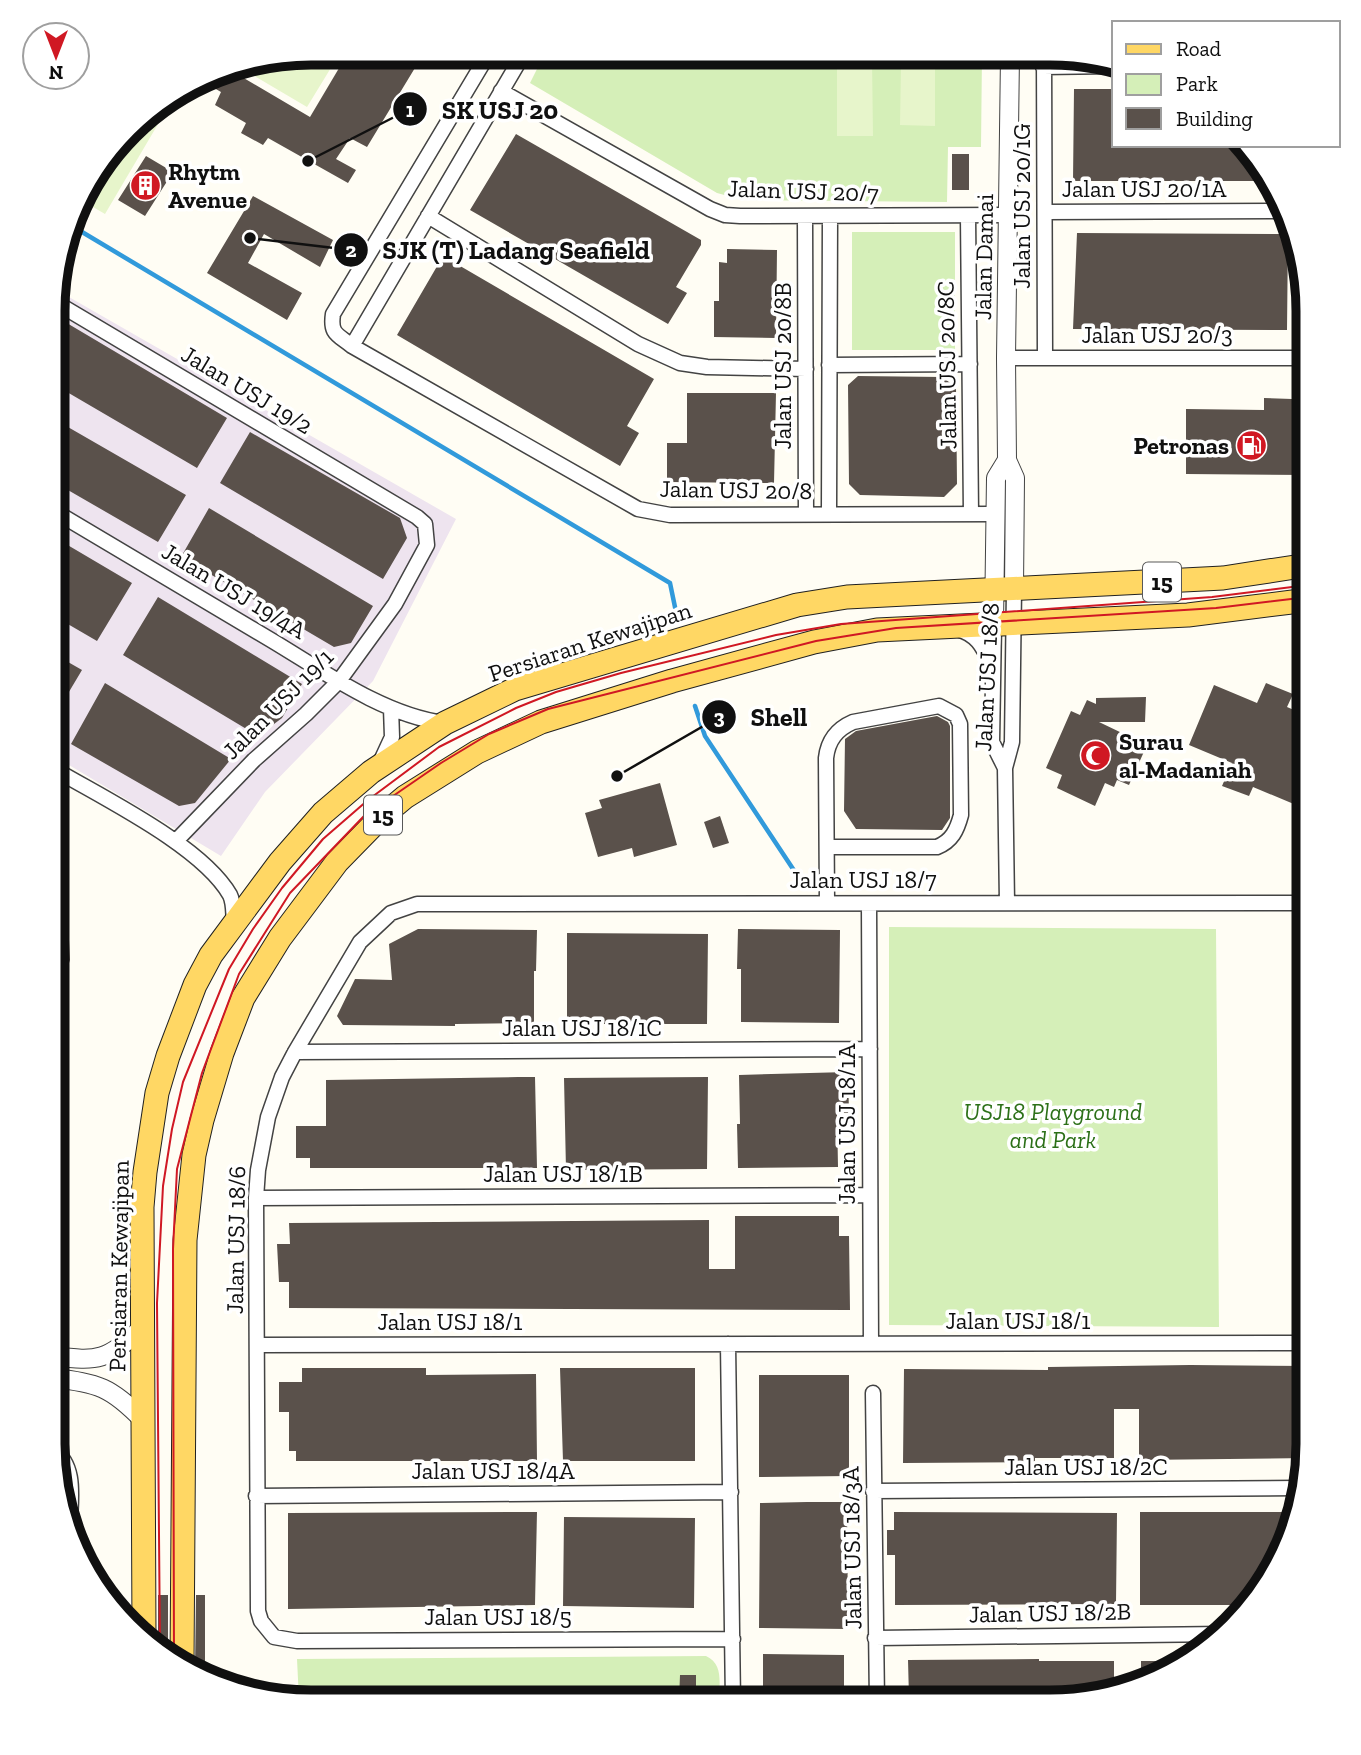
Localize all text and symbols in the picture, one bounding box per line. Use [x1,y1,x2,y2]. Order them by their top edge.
north arrow [21,21,91,91]
legend [1112,21,1340,147]
text: Road [1176,36,1222,61]
text: N [49,61,63,84]
text: Park [1176,71,1218,96]
callout: SK USJ 20 [392,86,572,133]
text: SK USJ 20 [442,94,558,126]
text: 1 [406,97,415,122]
text: Building [1176,106,1253,131]
street label: Jalan USJ 20/1G [1007,123,1036,289]
place label: Rhytm Avenue [168,157,247,214]
building icon: Rhytm Avenue [128,169,162,203]
street label: Jalan USJ 20/7 [727,173,879,208]
street label: Jalan USJ 20/1A [1062,174,1227,203]
street label: Jalan Damai [968,193,999,320]
callout: SJK (T) Ladang Seafield [333,226,664,273]
text: SJK (T) Ladang Seafield [382,234,650,266]
text: 2 [345,237,357,262]
street label: Jalan USJ 20/8C [931,281,962,449]
street label: Jalan USJ 20/8B [768,282,797,450]
street label: Jalan USJ 20/3 [1081,320,1233,349]
street label: Jalan USJ 19/2 [176,339,318,440]
fuel station icon: Petronas [1235,429,1269,463]
place label: Petronas [1133,431,1229,460]
street label: Jalan USJ 20/8 [659,474,813,505]
street label: Jalan USJ 19/4A [157,536,312,645]
road number: 15 [1143,562,1181,602]
street label: Persiaran Kewajipan [485,595,695,688]
street label: Jalan USJ 18/8 [968,602,1005,752]
street label: Jalan USJ 19/1 [216,642,339,765]
callout: Shell [702,693,822,740]
text: Shell [751,701,807,733]
text: 3 [713,704,725,729]
place label: Surau al-Madaniah [1119,727,1252,784]
mosque icon: Surau al-Madaniah [1079,739,1113,773]
road number: 15 [364,796,402,834]
street label: Jalan USJ 18/7 [789,865,937,894]
street label: Jalan USJ 18/1C [502,1013,662,1042]
street label: Jalan USJ 18/1A [832,1043,861,1204]
park label: USJ18 Playground and Park [964,1097,1142,1154]
street label: Jalan USJ 18/1B [483,1159,643,1188]
street label: Persiaran Kewajipan [102,1160,135,1372]
street label: Jalan USJ 18/6 [220,1166,251,1314]
street label: Jalan USJ 18/1 [945,1306,1091,1335]
street label: Jalan USJ 18/1 [377,1307,523,1336]
street label: Jalan USJ 18/2C [1004,1452,1168,1481]
street label: Jalan USJ 18/4A [411,1456,575,1485]
street label: Jalan USJ 18/3A [836,1466,867,1630]
street label: Jalan USJ 18/2B [969,1597,1131,1628]
street label: Jalan USJ 18/5 [424,1602,572,1631]

